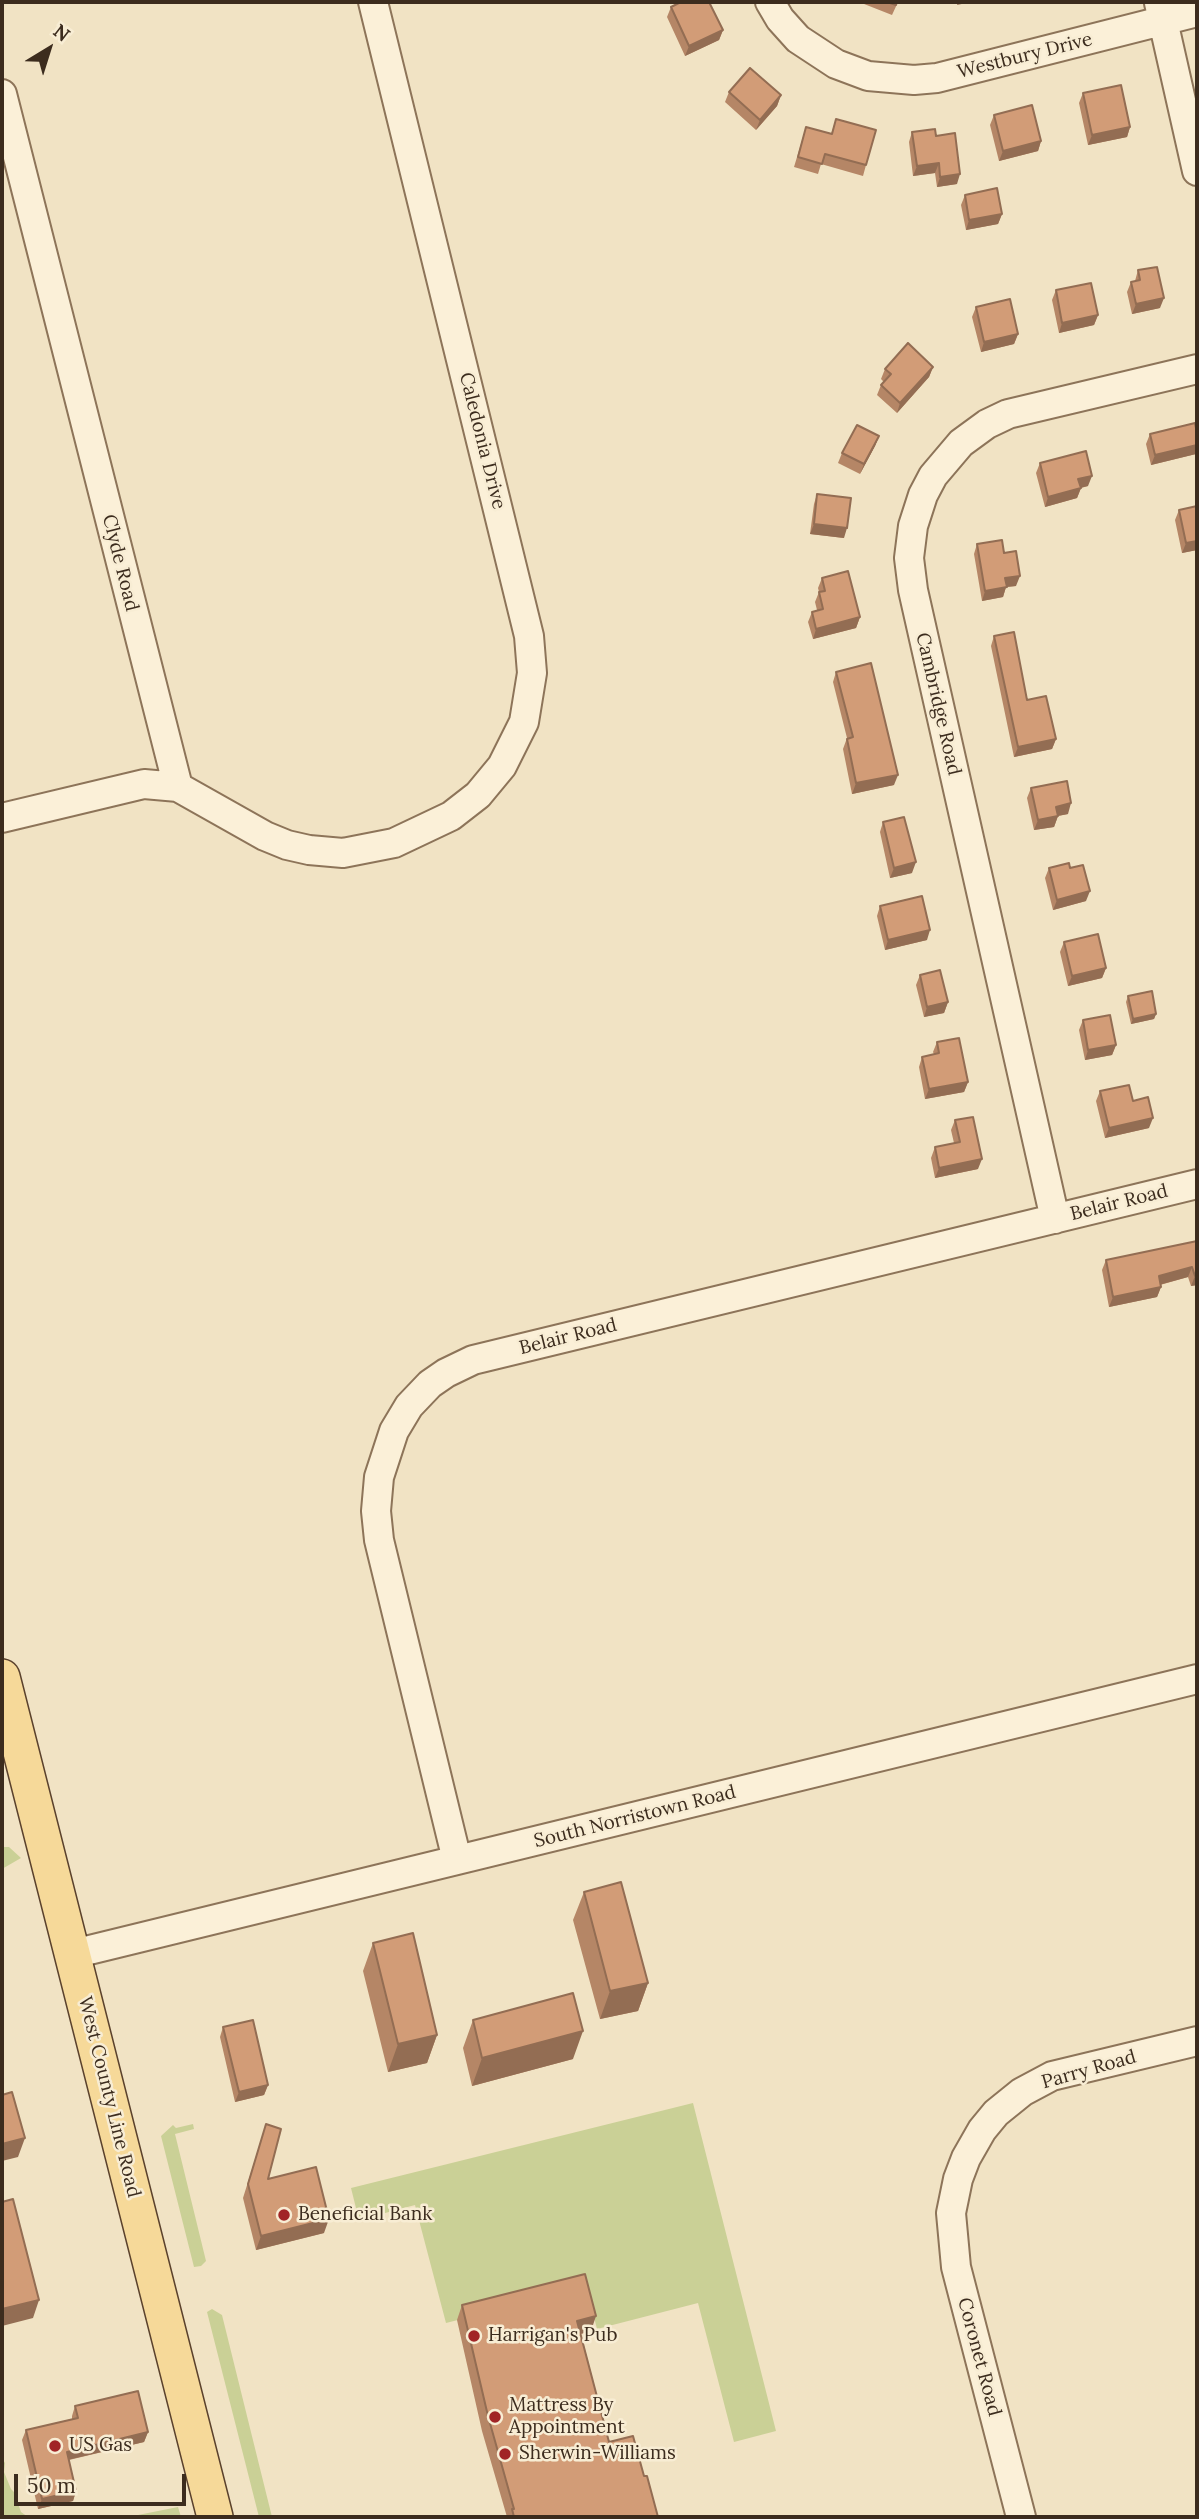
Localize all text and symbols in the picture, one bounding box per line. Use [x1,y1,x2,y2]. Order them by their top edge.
north arrow [14,14,84,84]
text: N [49,18,75,46]
street label: Westbury Drive [955,28,1095,84]
street label: Caledonia Drive [454,370,510,512]
street label: Clyde Road [97,512,143,614]
street label: Cambridge Road [910,630,966,778]
street label: Belair Road [1068,1180,1170,1226]
street label: Belair Road [517,1314,619,1360]
street label: South Norristown Road [532,1781,738,1853]
street label: West County Line Road [73,1994,145,2200]
street label: Parry Road [1039,2046,1139,2094]
place label: Beneficial Bank [298,2204,433,2226]
marker: Beneficial Bank [276,2207,292,2223]
street label: Coronet Road [952,2295,1006,2419]
place label: Harrigan's Pub [488,2325,618,2347]
marker: Harrigan's Pub [466,2328,482,2344]
place label: Mattress By Appointment [509,2395,625,2439]
marker: Mattress By Appointment [487,2409,503,2425]
place label: US Gas [69,2435,132,2457]
marker: US Gas [47,2438,63,2454]
place label: Sherwin-Williams [519,2443,676,2465]
marker: Sherwin-Williams [497,2446,513,2462]
scale bar [18,2460,189,2504]
text: 50 m [27,2472,76,2499]

